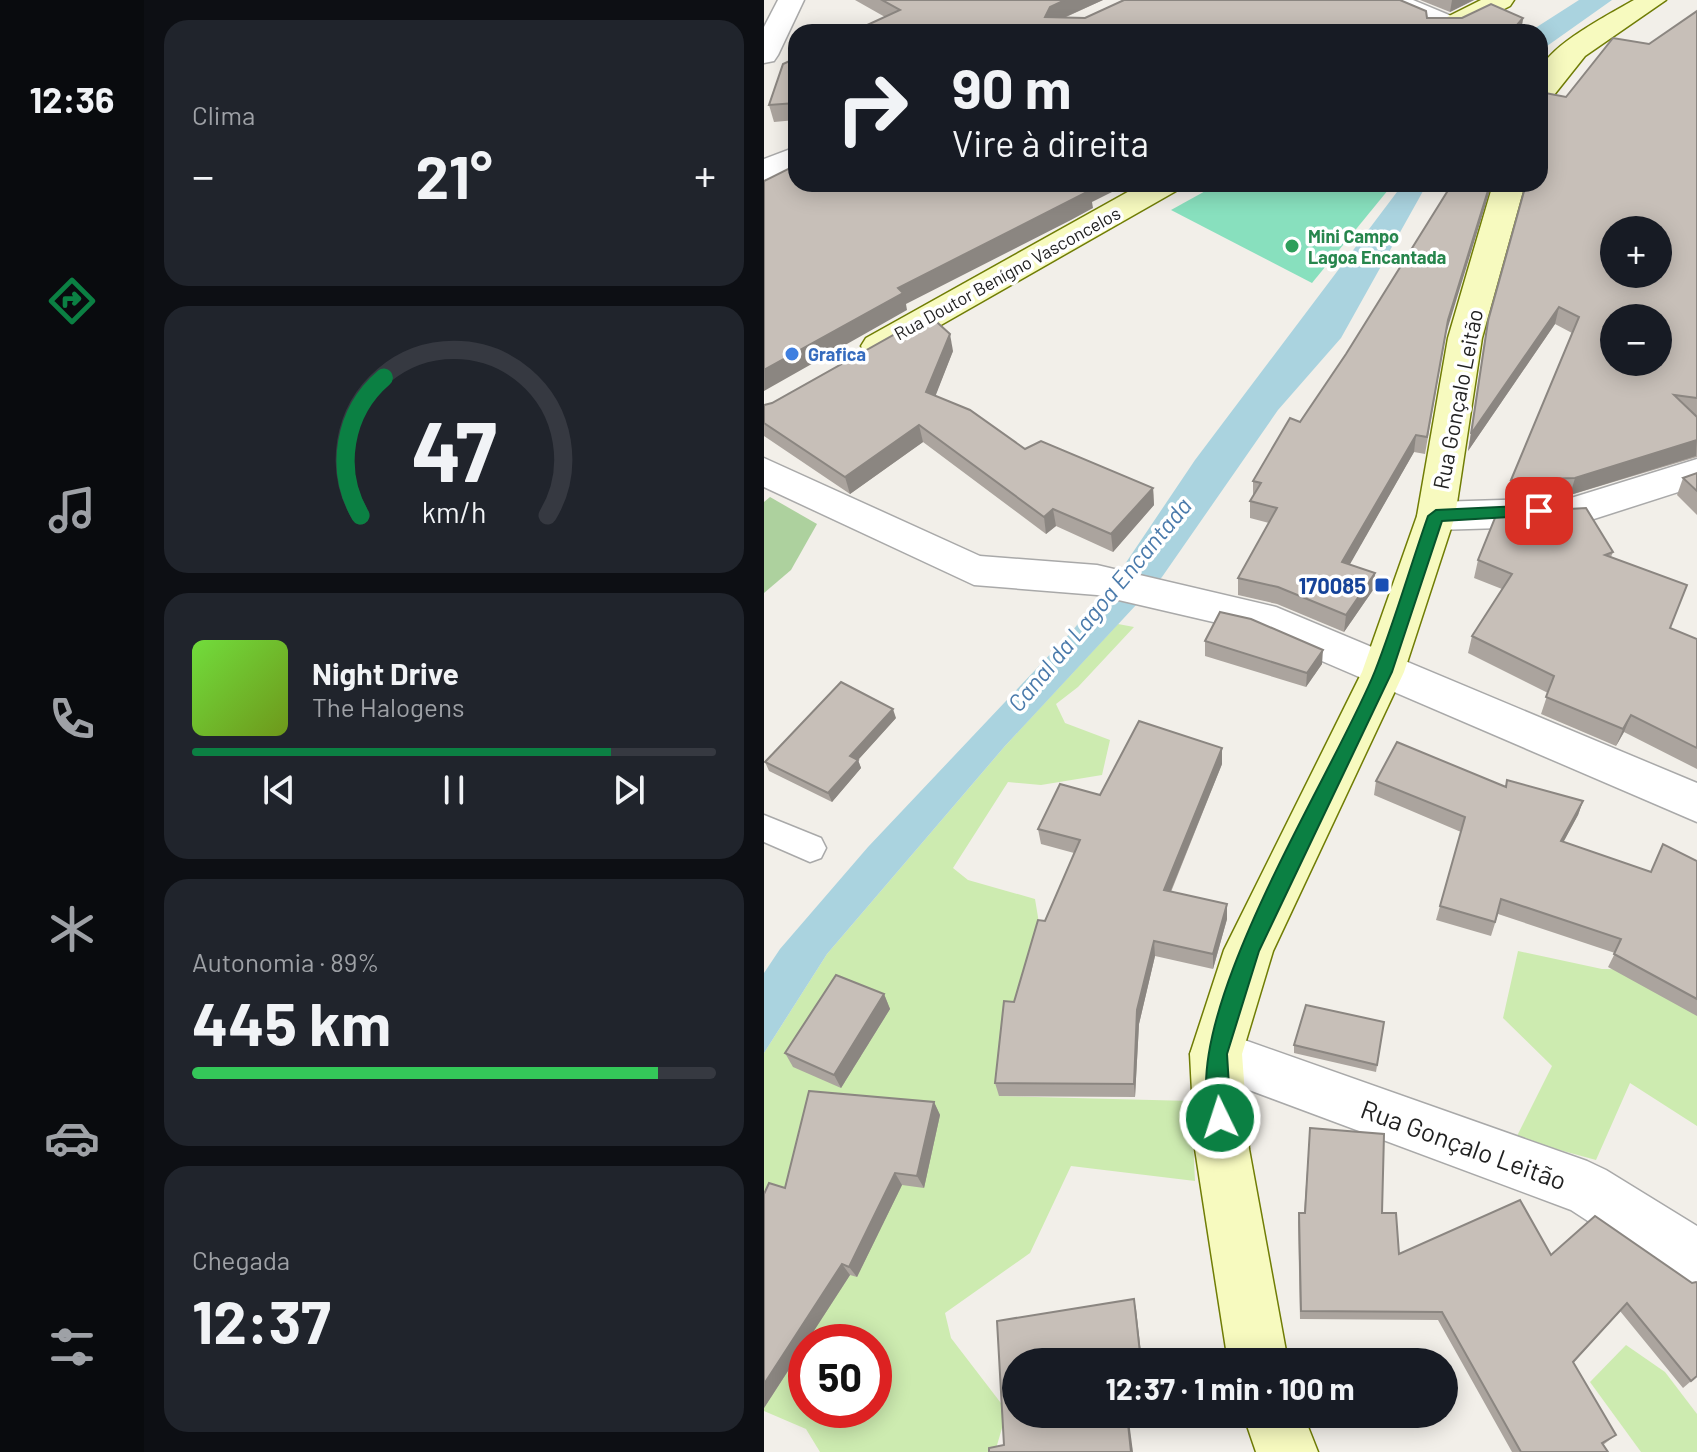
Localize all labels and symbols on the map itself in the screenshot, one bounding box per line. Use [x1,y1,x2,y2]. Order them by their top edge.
street label: Rua Doutor Benígno Vasconcelos [890,202,1124,344]
place label: Mini Campo Lagoa Encantada [1308,225,1446,268]
marker: Mini Campo Lagoa Encantada [1283,237,1301,255]
street label: Rua Gonçalo Leitão [1427,307,1487,491]
place label: Grafica [808,343,866,365]
marker: Grafica [783,345,801,363]
pin [1505,477,1573,545]
water label: Canal da Lagoa Encantada [1001,491,1197,717]
place label: 170085 [1298,572,1366,598]
marker: 170085 [1373,576,1391,594]
position arrow [1178,1076,1262,1160]
street label: Rua Gonçalo Leitão [1357,1092,1571,1196]
speed limit sign: 50 [788,1324,892,1428]

